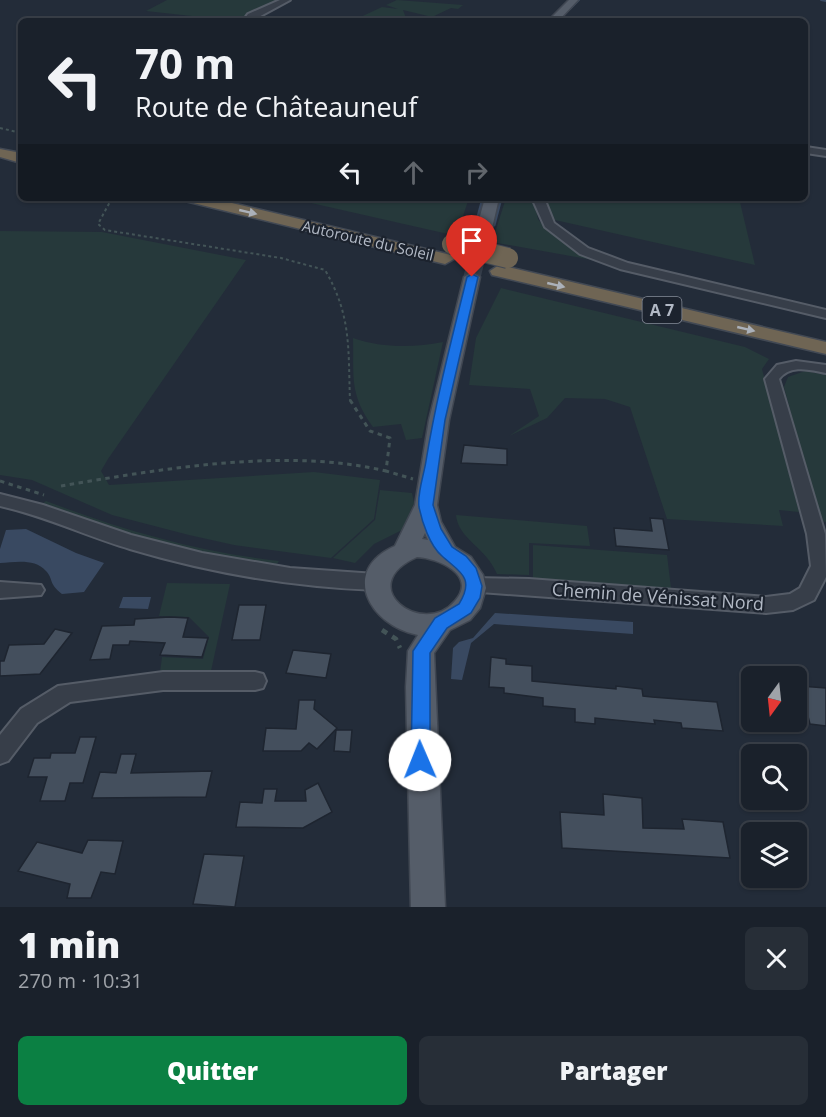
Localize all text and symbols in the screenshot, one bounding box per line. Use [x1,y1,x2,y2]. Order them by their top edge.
text: 70 m [135,34,235,91]
icon: left [36,42,114,120]
text: Route de Châteauneuf [135,88,417,125]
icon: left [334,156,367,189]
icon: ahead [397,156,430,189]
icon: right [460,156,493,189]
one-way arrow [238,207,257,217]
street label: Autoroute du Soleil [300,215,436,265]
pin [446,215,497,277]
icon: arrive [455,224,488,257]
one-way arrow [546,281,565,290]
road number: A 7 [642,297,682,323]
one-way arrow [736,325,755,335]
street label: Chemin de Vénissat Nord [551,577,765,615]
north arrow [741,666,807,732]
map controls [741,666,807,888]
position arrow [388,728,452,792]
button: search [741,744,807,810]
button: layers [741,822,807,888]
text: 1 min [18,920,120,969]
button: close [745,927,808,990]
text: 270 m · 10:31 [18,967,143,994]
button: Quitter [18,1036,407,1105]
button: Partager [419,1036,808,1105]

